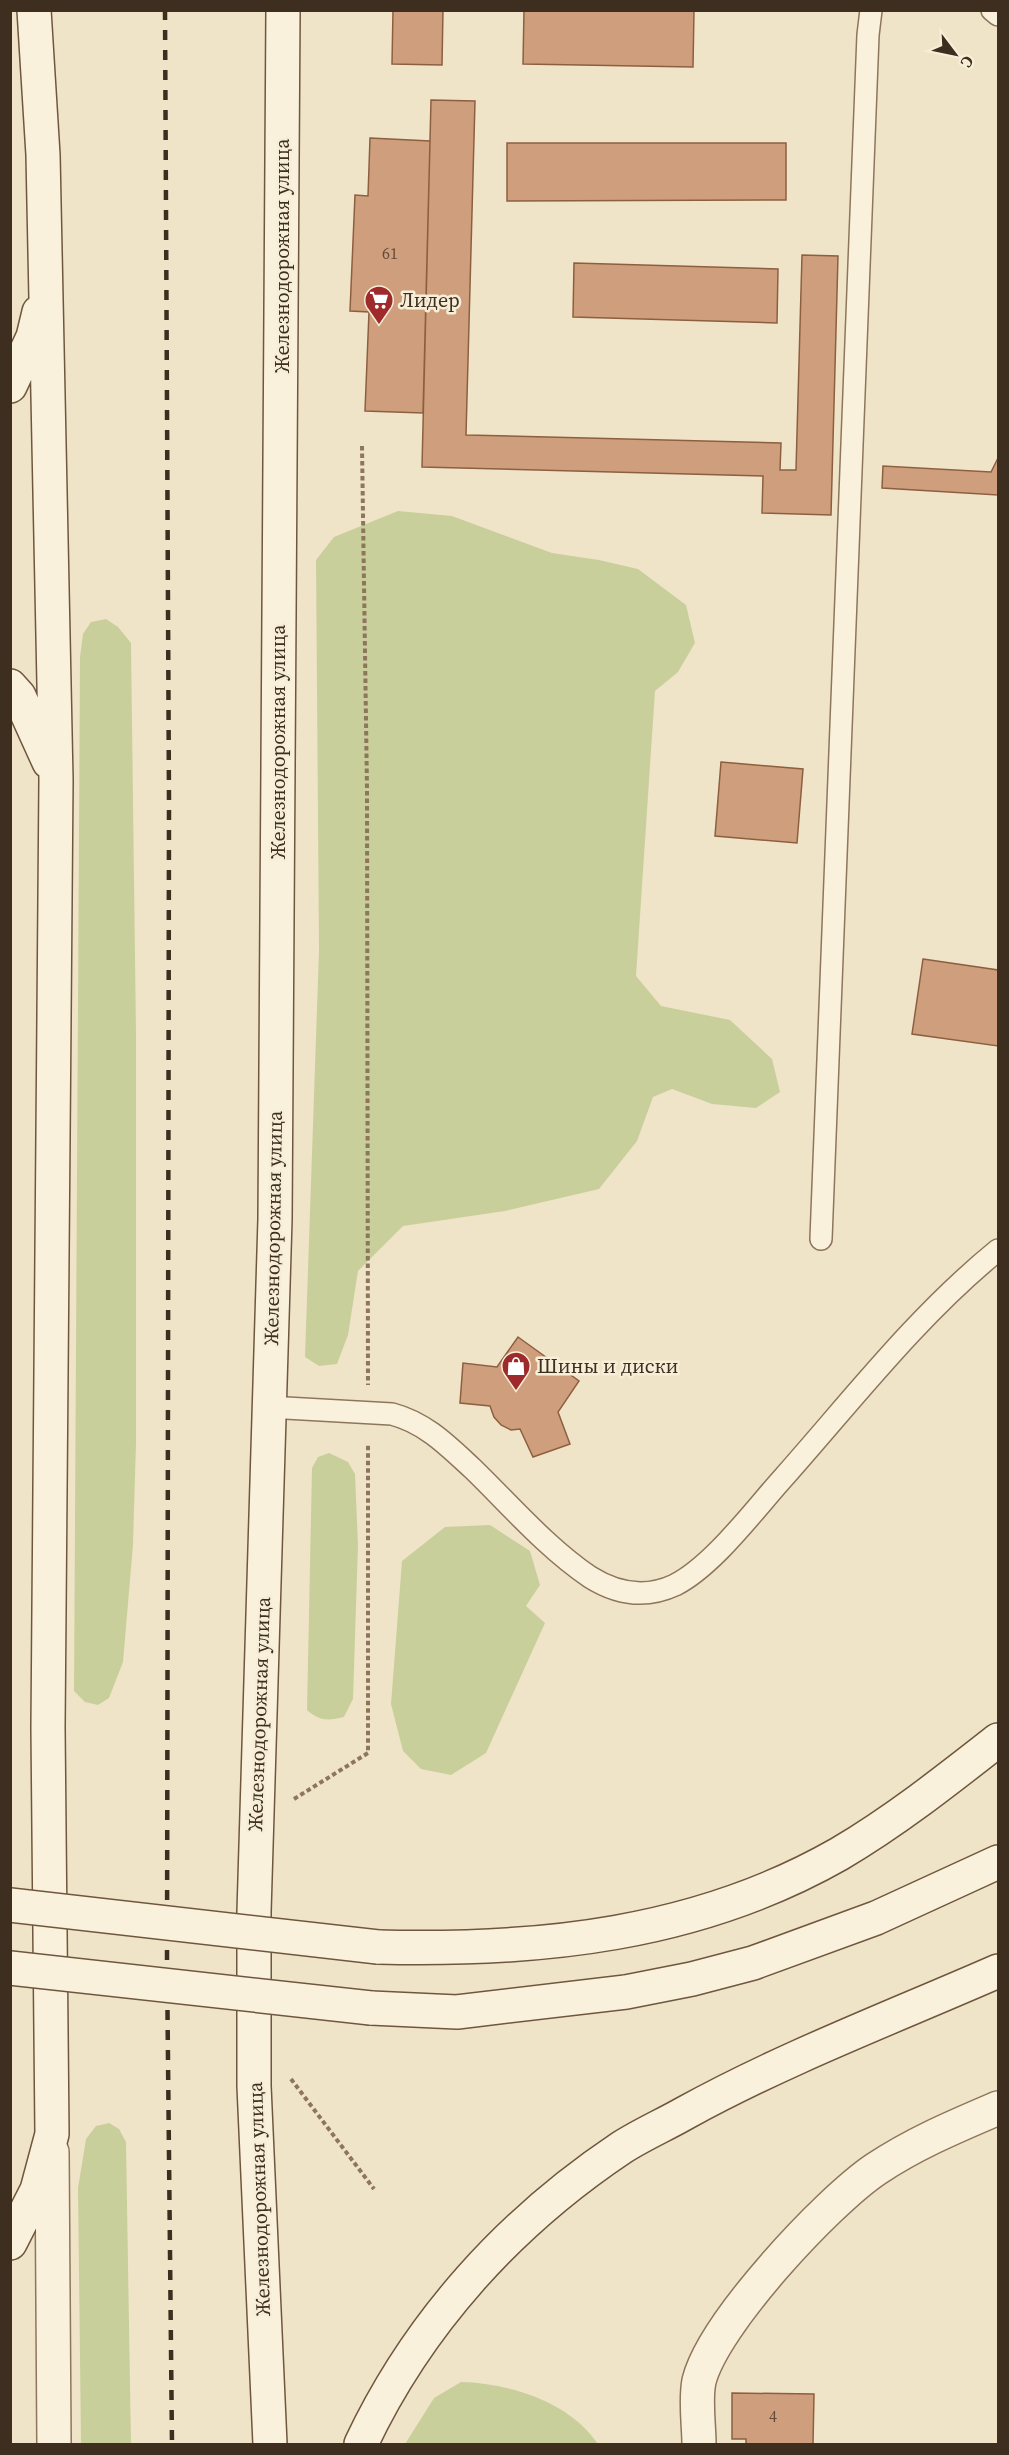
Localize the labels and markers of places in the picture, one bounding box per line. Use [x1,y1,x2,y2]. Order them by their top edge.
supermarket icon: Лидер [363,284,395,326]
place label: Лидер [400,286,460,314]
shop icon: Шины и диски [500,1350,532,1392]
place label: Шины и диски [537,1352,678,1380]

